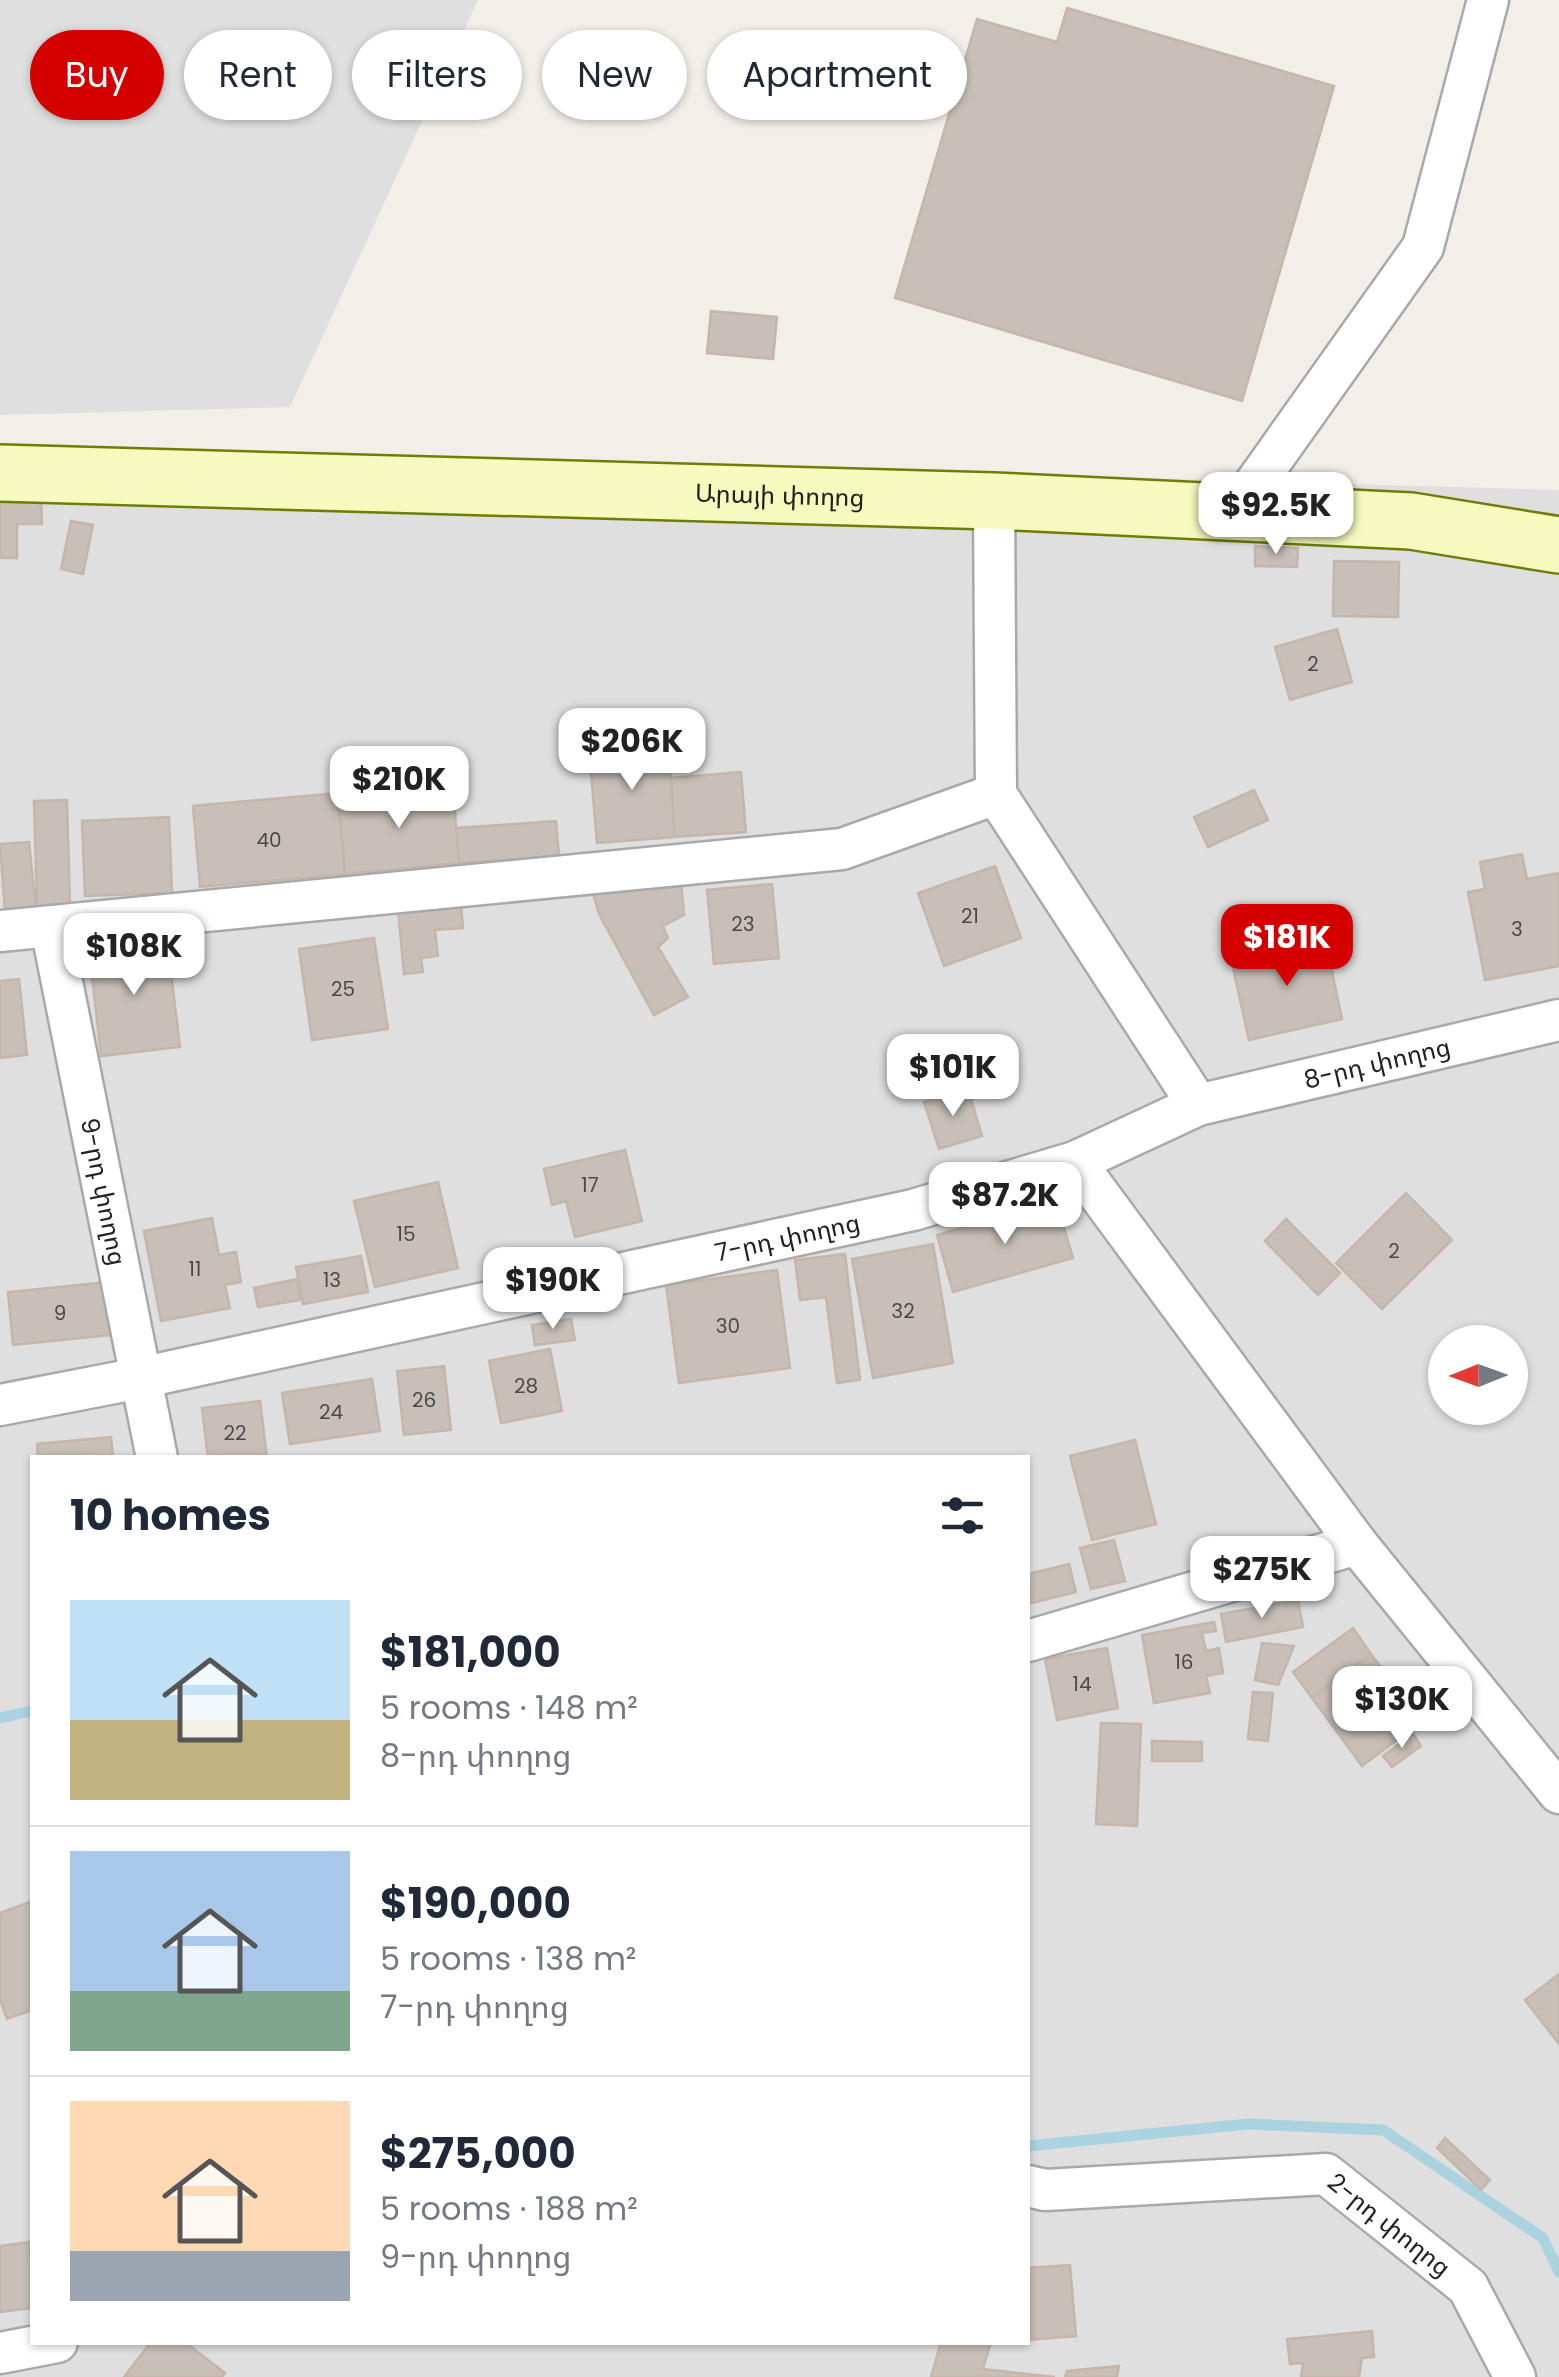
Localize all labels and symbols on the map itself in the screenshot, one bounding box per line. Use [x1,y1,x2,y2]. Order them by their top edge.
pin: $92.5K [1195,472,1357,557]
street label: Արայի փողոց [694,475,865,515]
house number: 2 [1307,650,1319,678]
pin: $206K [562,708,702,793]
pin: $210K [329,746,469,831]
house number: 40 [256,826,282,854]
house number: 21 [961,902,979,930]
pin: $181K [1217,904,1357,989]
house number: 23 [731,910,755,938]
pin: $108K [64,913,204,998]
house number: 3 [1511,915,1523,943]
house number: 25 [331,975,355,1003]
street label: 8-րդ փողոց [1300,1029,1454,1097]
pin: $101K [883,1034,1023,1119]
street label: 9-րդ փողոց [72,1115,136,1269]
pin: $87.2K [924,1162,1086,1247]
house number: 17 [581,1171,599,1199]
street label: 7-րդ փողոց [711,1205,863,1270]
house number: 15 [397,1220,415,1248]
house number: 2 [1388,1237,1400,1265]
pin: $190K [483,1247,623,1332]
house number: 11 [189,1255,201,1283]
house number: 13 [323,1266,341,1294]
house number: 32 [891,1297,915,1325]
house number: 9 [54,1299,66,1327]
house number: 30 [716,1312,740,1340]
north arrow [1428,1325,1528,1425]
house number: 28 [514,1372,538,1400]
house number: 26 [412,1386,436,1414]
house number: 24 [319,1398,343,1426]
house number: 22 [224,1419,247,1447]
pin: $275K [1192,1536,1332,1621]
house number: 16 [1174,1648,1194,1676]
pin: $130K [1332,1666,1472,1751]
house number: 14 [1073,1670,1091,1698]
street label: 2-րդ փողոց [1321,2165,1458,2284]

